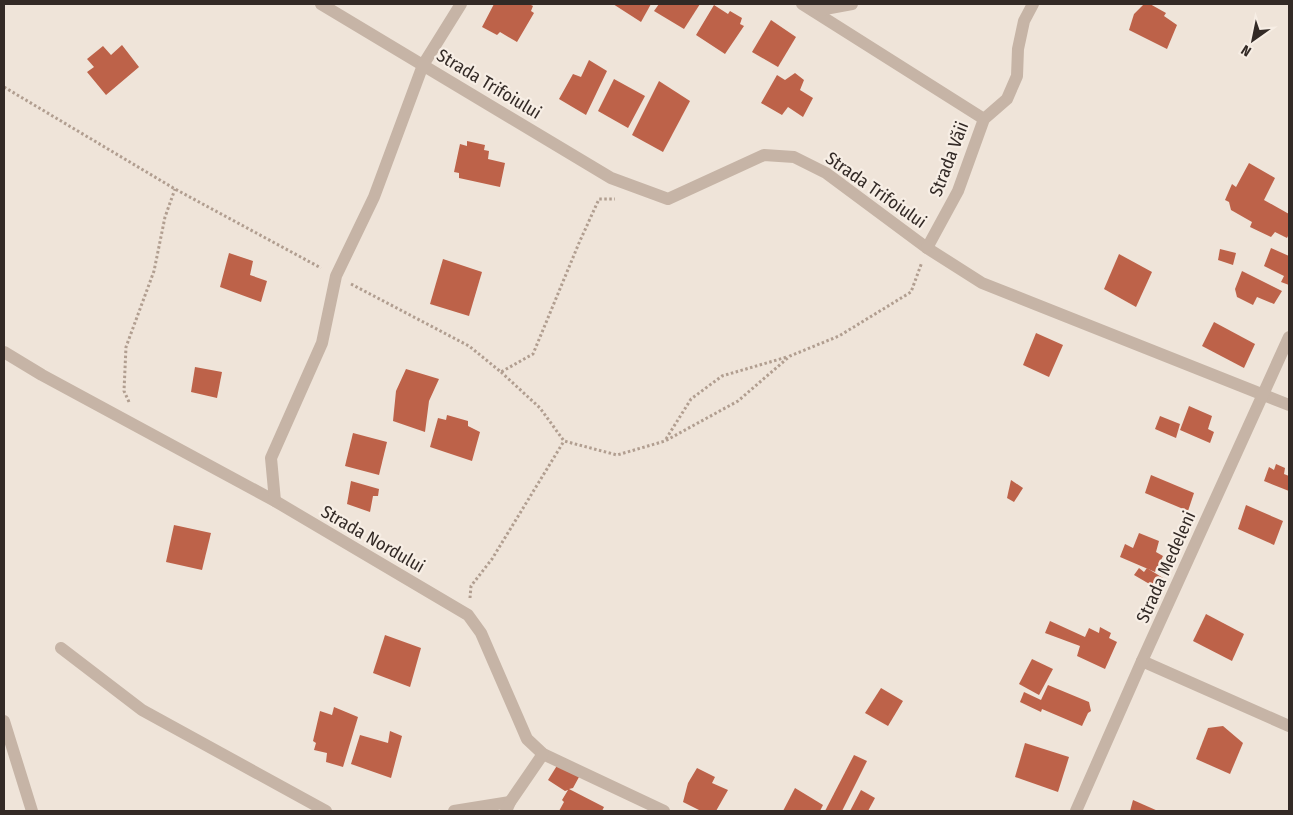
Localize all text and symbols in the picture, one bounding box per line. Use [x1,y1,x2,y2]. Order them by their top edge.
north arrow [1228,15,1278,65]
text: N [1238,41,1254,60]
street label: Strada Trifoiului [433,44,545,124]
street label: Strada Văii [925,118,973,200]
street label: Strada Trifoiului [821,147,931,233]
street label: Strada Nordului [317,500,429,578]
street label: Strada Medeleni [1132,508,1200,626]

